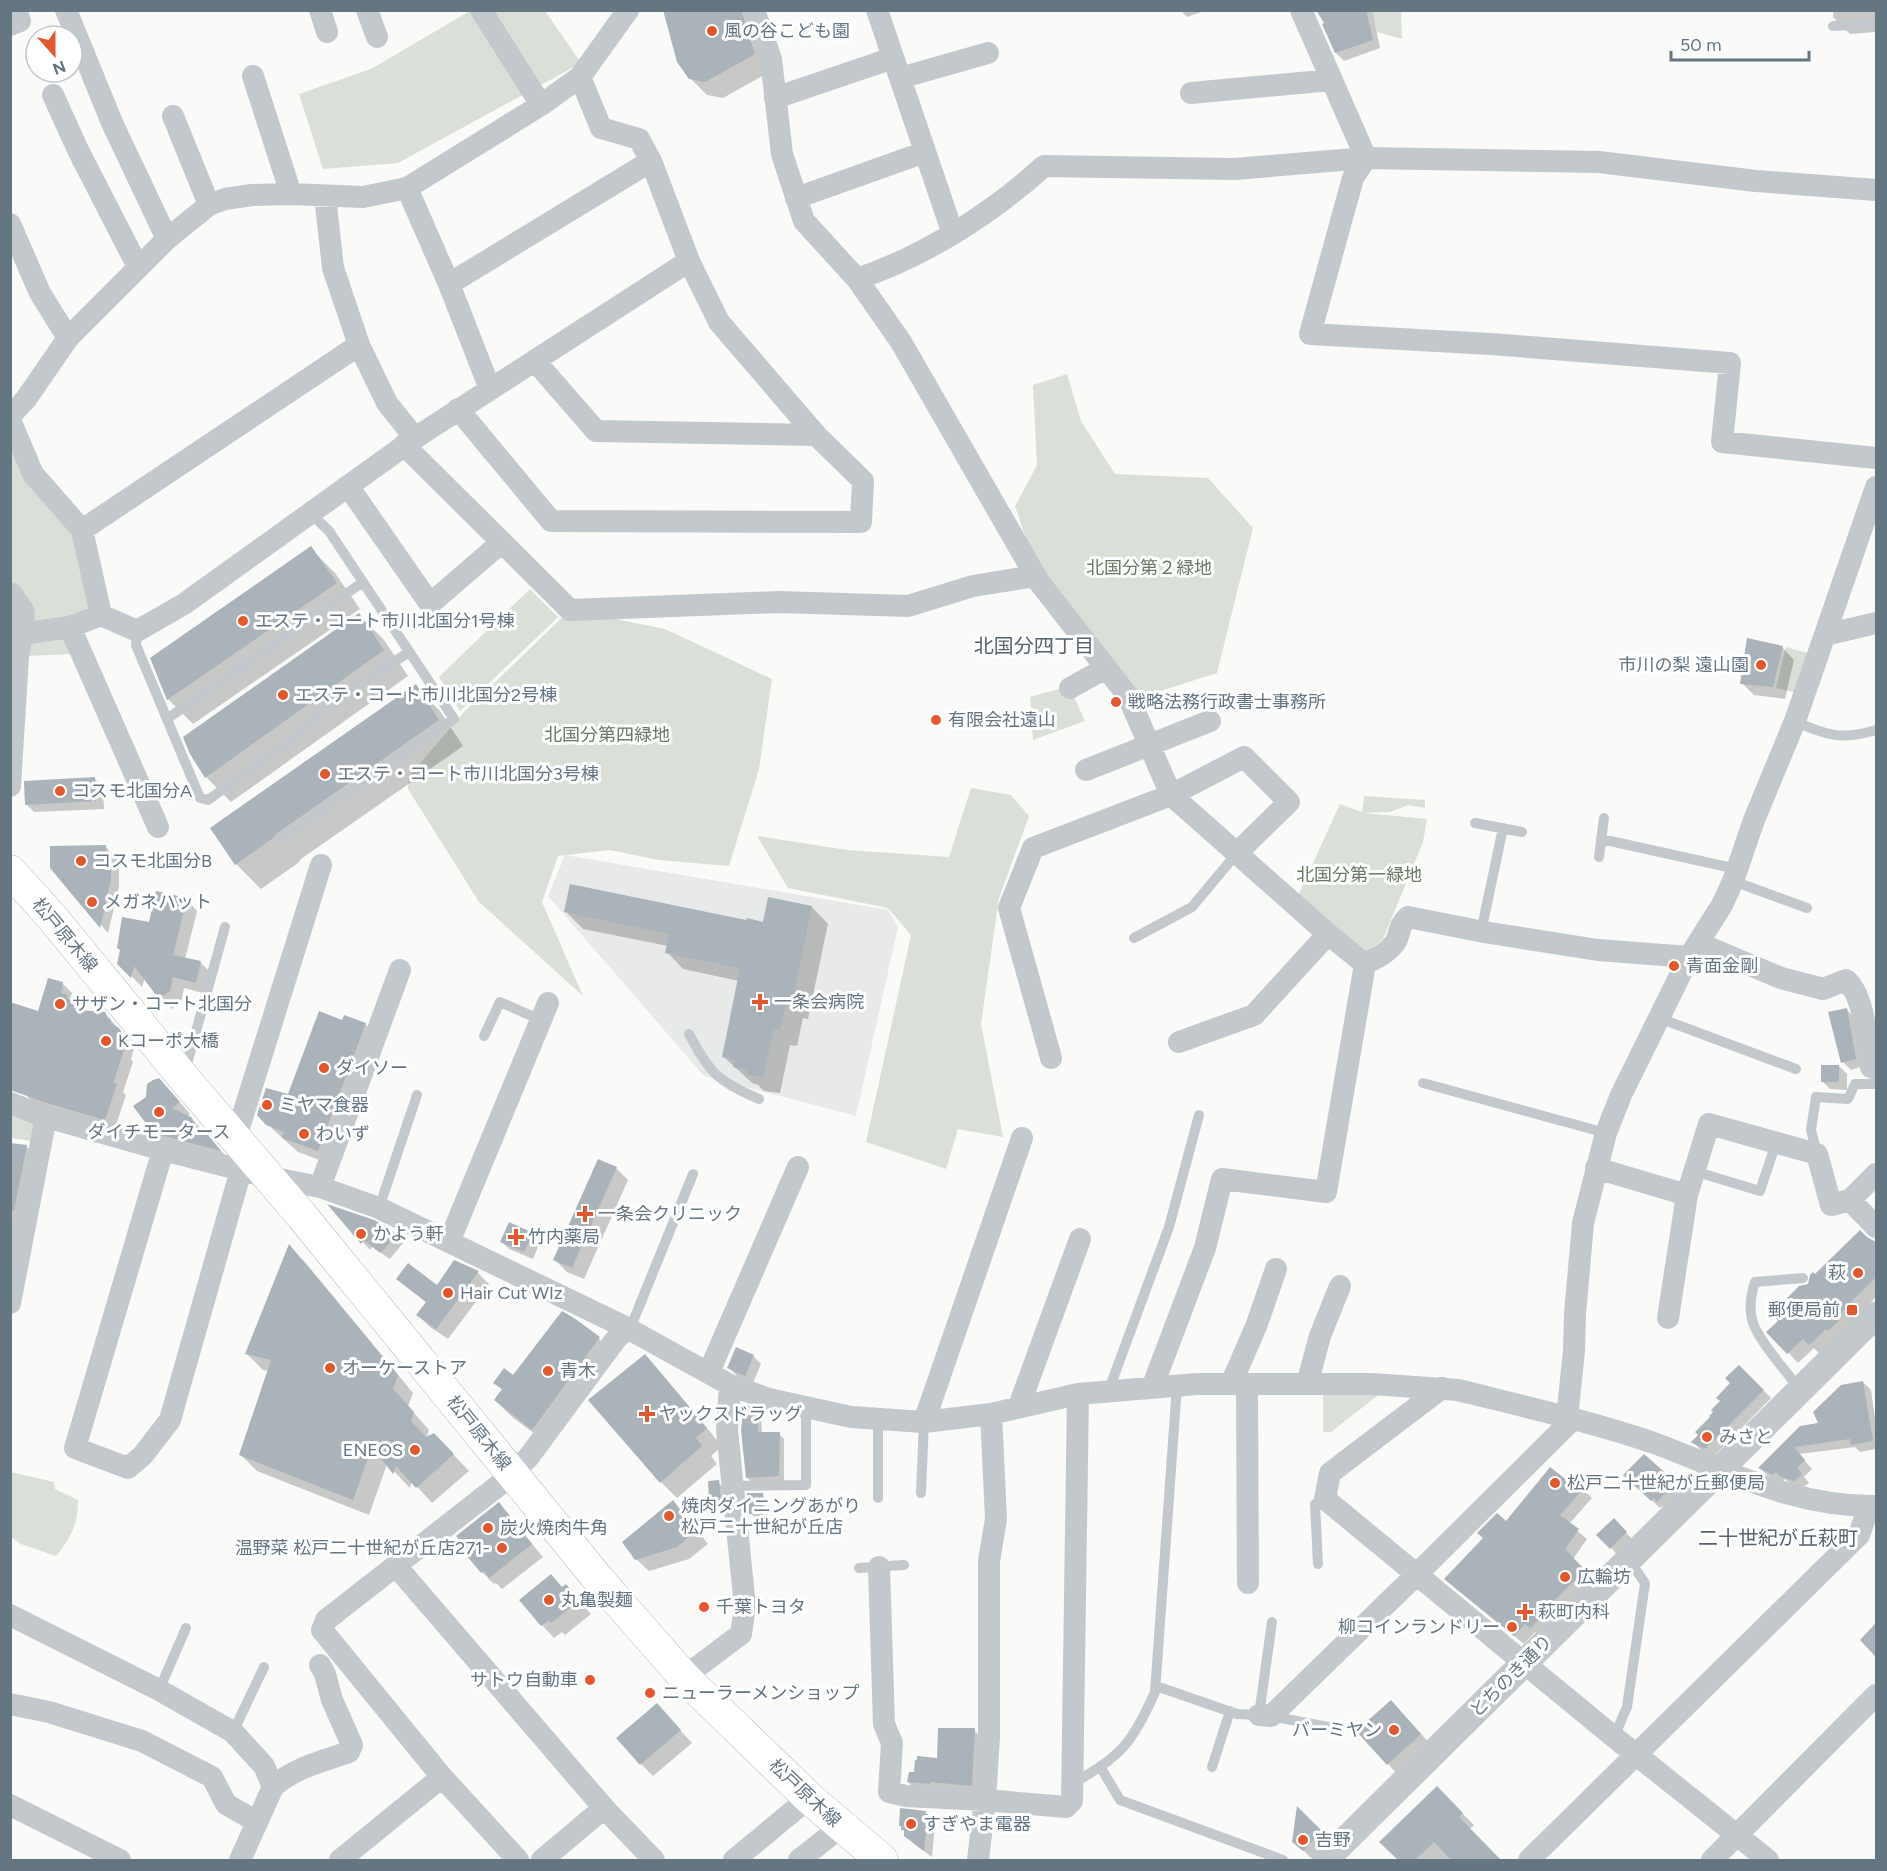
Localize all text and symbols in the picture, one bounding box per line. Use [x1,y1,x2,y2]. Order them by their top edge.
place label: 風の谷こども園 [724,20,850,42]
north arrow [24,24,84,84]
marker: 風の谷こども園 [705,24,719,38]
scale bar [1671,24,1809,62]
text: 50 m [1680,34,1722,56]
text: N [50,56,68,79]
park label: 北国分第２緑地 [1086,557,1212,579]
place label: エステ・コート市川北国分1号棟 [255,610,514,632]
marker: エステ・コート市川北国分1号棟 [236,614,250,628]
district label: 北国分四丁目 [974,634,1094,658]
place label: 市川の梨 遠山園 [1619,654,1749,676]
marker: 市川の梨 遠山園 [1754,658,1768,672]
place label: エステ・コート市川北国分2号棟 [295,684,557,706]
marker: エステ・コート市川北国分2号棟 [276,688,290,702]
place label: 戦略法務行政書士事務所 [1128,691,1326,713]
marker: 戦略法務行政書士事務所 [1109,695,1123,709]
place label: 有限会社遠山 [948,709,1056,731]
marker: 有限会社遠山 [929,713,943,727]
park label: 北国分第四緑地 [544,724,670,746]
place label: エステ・コート市川北国分3号棟 [337,763,599,785]
marker: エステ・コート市川北国分3号棟 [318,767,332,781]
place label: コスモ北国分A [72,780,192,802]
marker: コスモ北国分A [53,784,67,798]
place label: コスモ北国分B [93,850,212,872]
marker: コスモ北国分B [74,854,88,868]
park label: 北国分第一緑地 [1296,864,1422,886]
place label: メガネハット [104,891,212,913]
street label: 松戸原木線 [28,893,102,977]
marker: メガネハット [85,895,99,909]
place label: 青面金剛 [1686,955,1758,977]
marker: 青面金剛 [1667,959,1681,973]
place label: 一条会病院 [774,991,864,1013]
place label: サザン・コート北国分 [72,993,252,1015]
marker: 一条会病院 [751,993,769,1011]
marker: サザン・コート北国分 [53,997,67,1011]
place label: Kコーポ大橋 [118,1030,219,1052]
marker: Kコーポ大橋 [99,1034,113,1048]
place label: ダイソー [336,1057,408,1079]
marker: ダイソー [317,1061,331,1075]
place label: ミヤマ食器 [279,1094,369,1116]
marker: ミヤマ食器 [260,1098,274,1112]
marker: ダイチモータース [152,1105,166,1119]
place label: ダイチモータース [87,1121,231,1143]
place label: わいず [316,1123,370,1145]
marker: わいず [297,1127,311,1141]
place label: 一条会クリニック [598,1203,742,1225]
marker: 一条会クリニック [576,1205,594,1223]
place label: かよう軒 [373,1223,444,1245]
place label: 竹内薬局 [528,1226,600,1248]
marker: かよう軒 [354,1227,368,1241]
marker: 竹内薬局 [509,1230,523,1244]
place label: 萩 [1828,1262,1846,1284]
marker: 萩 [1851,1266,1865,1280]
place label: Hair Cut WIz [460,1282,563,1304]
marker: Hair Cut WIz [441,1286,455,1300]
place label: 郵便局前 [1768,1299,1840,1321]
marker: 郵便局前 [1845,1303,1859,1317]
place label: オーケーストア [342,1357,467,1379]
place label: 青木 [560,1360,596,1382]
marker: オーケーストア [323,1361,337,1375]
marker: 青木 [541,1364,555,1378]
street label: 松戸原木線 [442,1391,516,1475]
place label: ヤックスドラッグ [659,1403,802,1425]
marker: ヤックスドラッグ [640,1407,654,1421]
place label: みさと [1719,1426,1773,1448]
marker: みさと [1700,1430,1714,1444]
place label: ENEOS [343,1439,403,1461]
marker: ENEOS [408,1443,422,1457]
place label: 松戸二十世紀が丘郵便局 [1567,1472,1765,1494]
marker: 松戸二十世紀が丘郵便局 [1548,1476,1562,1490]
place label: 焼肉ダイニングあがり 松戸二十世紀が丘店 [681,1495,861,1538]
marker: 焼肉ダイニングあがり 松戸二十世紀が丘店 [662,1509,676,1523]
place label: 炭火焼肉牛角 [500,1517,608,1539]
marker: 炭火焼肉牛角 [481,1521,495,1535]
district label: 二十世紀が丘萩町 [1698,1526,1858,1550]
place label: 温野菜 松戸二十世紀が丘店271- [235,1537,490,1559]
marker: 温野菜 松戸二十世紀が丘店271- [495,1541,509,1555]
place label: 広輪坊 [1577,1566,1631,1588]
marker: 広輪坊 [1558,1570,1572,1584]
place label: 丸亀製麺 [561,1589,633,1611]
marker: 丸亀製麺 [542,1593,556,1607]
place label: 千葉トヨタ [716,1596,806,1618]
marker: 千葉トヨタ [697,1600,711,1614]
place label: 萩町内科 [1538,1601,1610,1623]
marker: 萩町内科 [1516,1603,1534,1621]
place label: 柳コインランドリー [1338,1616,1500,1638]
marker: 柳コインランドリー [1505,1620,1519,1634]
street label: とちのき通り [1465,1630,1557,1722]
place label: サトウ自動車 [470,1669,578,1691]
marker: サトウ自動車 [583,1673,597,1687]
place label: ニューラーメンショップ [662,1682,859,1704]
marker: ニューラーメンショップ [643,1686,657,1700]
place label: バーミヤン [1292,1719,1382,1741]
marker: バーミヤン [1387,1723,1401,1737]
street label: 松戸原木線 [765,1754,845,1832]
place label: すぎやま電器 [923,1813,1031,1835]
marker: すぎやま電器 [904,1817,918,1831]
place label: 吉野 [1315,1829,1351,1851]
marker: 吉野 [1296,1833,1310,1847]

